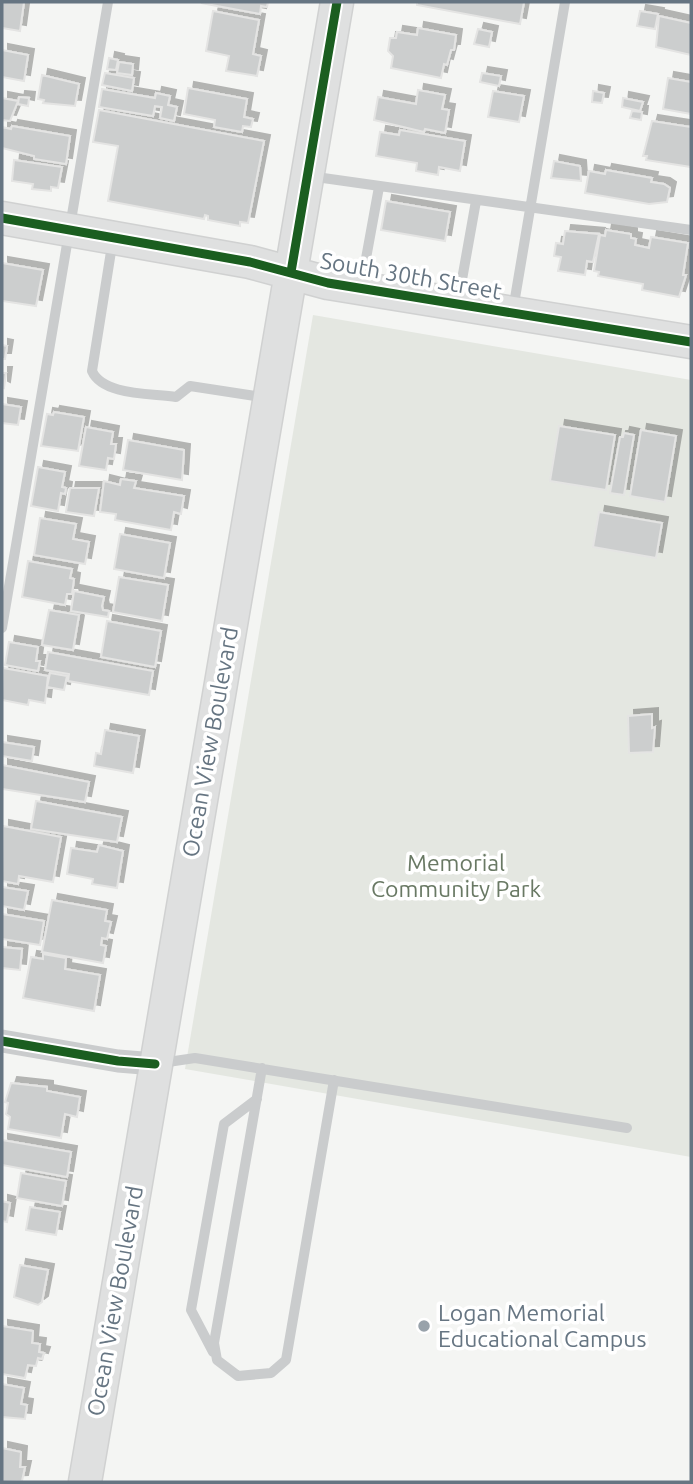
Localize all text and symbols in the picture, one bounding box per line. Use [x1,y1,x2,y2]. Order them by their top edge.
street label: South 30th Street [318,247,504,304]
street label: Ocean View Boulevard [177,625,242,859]
park label: Memorial Community Park [371,850,541,901]
street label: Ocean View Boulevard [82,1184,147,1418]
place label: Logan Memorial Educational Campus [438,1300,646,1351]
marker: Logan Memorial Educational Campus [416,1318,432,1334]

